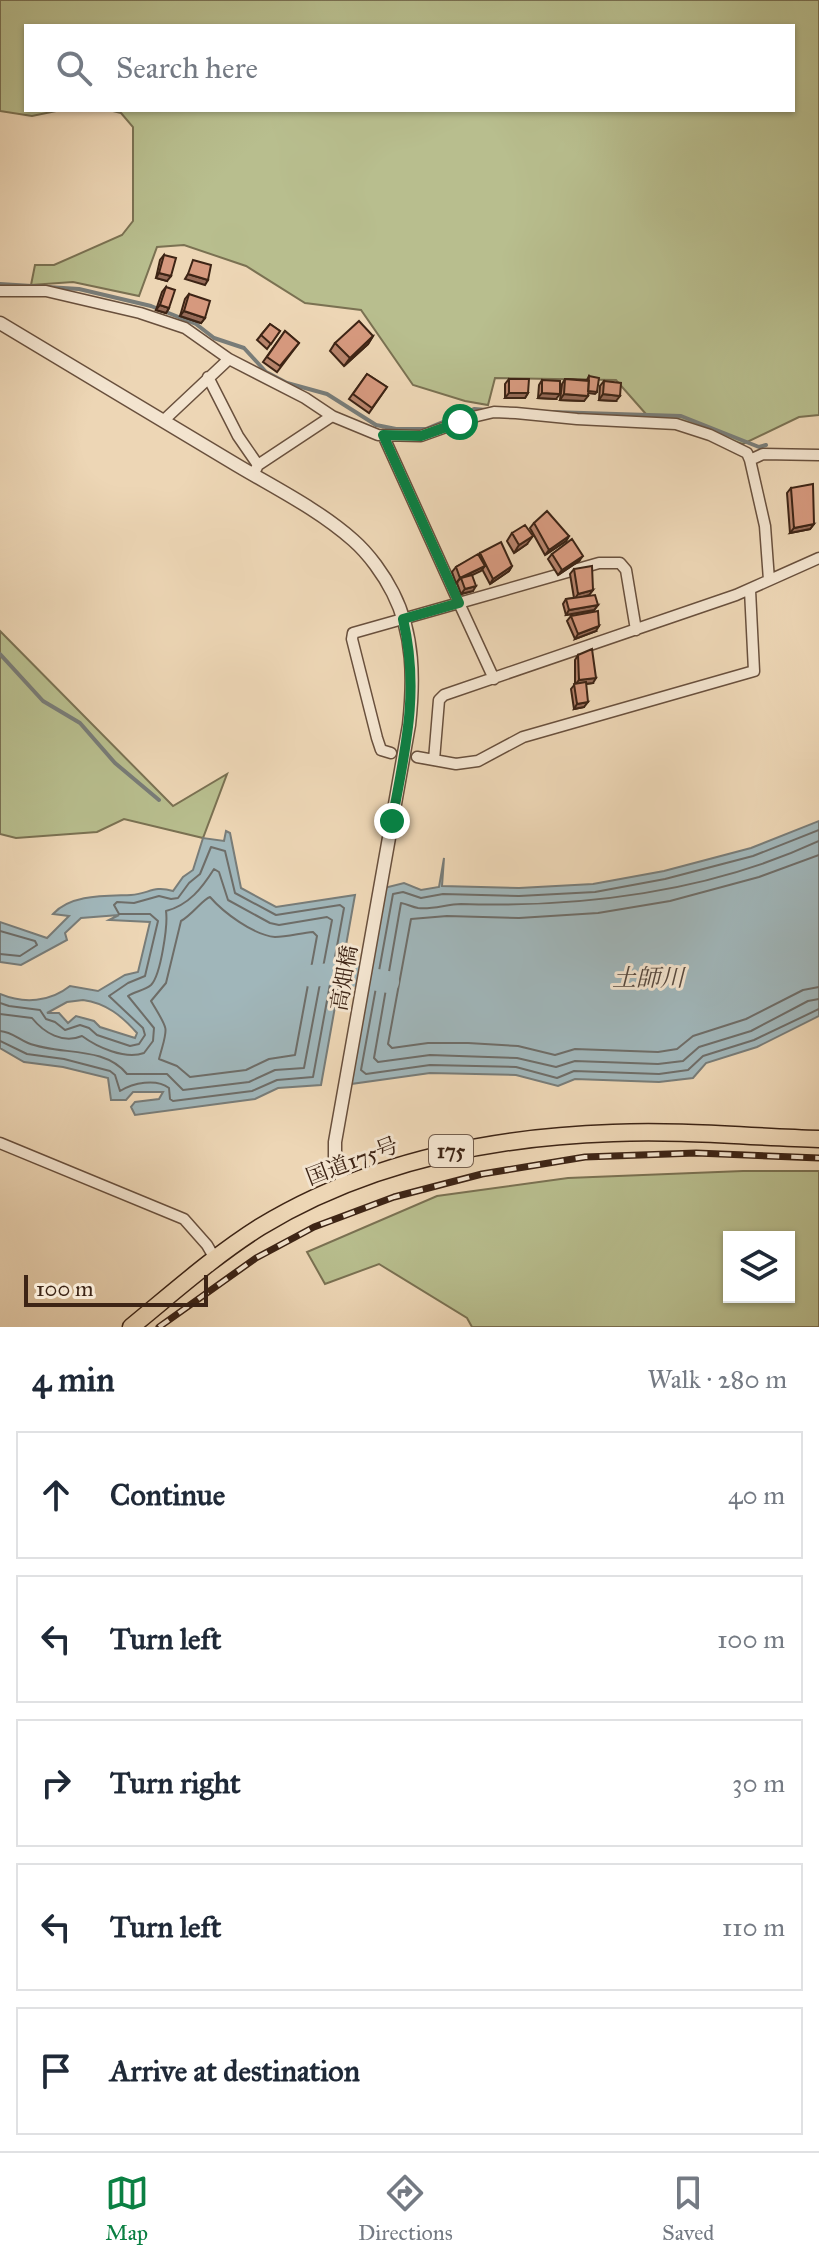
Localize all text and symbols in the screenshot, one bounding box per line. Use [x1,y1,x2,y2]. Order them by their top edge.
search box [24,24,795,112]
icon: search [52,46,96,90]
text: Search here [116,50,258,86]
route start [442,404,478,440]
route end [374,803,410,839]
street label: 高畑橋 [325,943,363,1013]
water label: 土師川 [612,963,687,993]
street label: 国道175号 [302,1131,402,1191]
road number: 175 [429,1135,473,1167]
map controls [723,1231,795,1303]
button: layers [723,1231,795,1303]
scale bar [24,1271,208,1307]
text: 100 m [36,1275,93,1302]
text: 4 min [32,1359,115,1400]
text: Walk · 280 m [647,1363,787,1395]
icon: ahead [34,1473,78,1517]
text: Continue [110,1477,225,1513]
text: 40 m [728,1479,785,1511]
icon: left [34,1617,78,1661]
text: Turn left [110,1621,221,1657]
text: 100 m [717,1623,785,1655]
icon: right [34,1761,78,1805]
text: Turn right [110,1765,241,1801]
text: 30 m [732,1767,785,1799]
icon: left [34,1905,78,1949]
text: Turn left [110,1909,221,1945]
text: 110 m [722,1911,785,1943]
icon: arrive [34,2049,78,2093]
text: Arrive at destination [110,2053,360,2089]
tab: Map [105,2171,149,2246]
tab: Directions [358,2171,453,2246]
tab: Saved [662,2171,714,2246]

